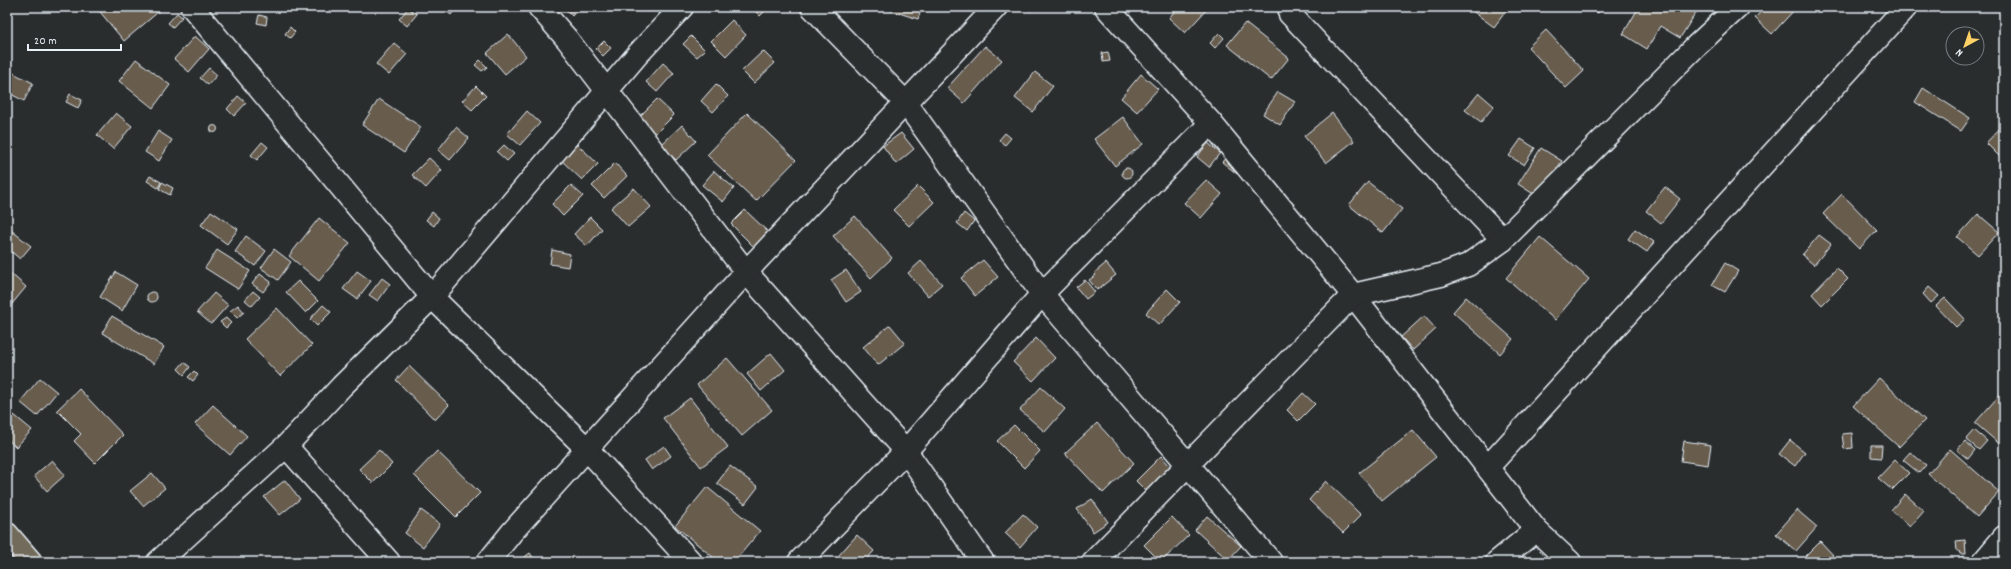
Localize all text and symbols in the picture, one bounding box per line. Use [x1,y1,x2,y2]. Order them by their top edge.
scale bar [28,26,121,52]
north arrow [1945,26,1985,66]
text: 20 m [34,33,57,50]
text: N [1952,44,1967,60]

